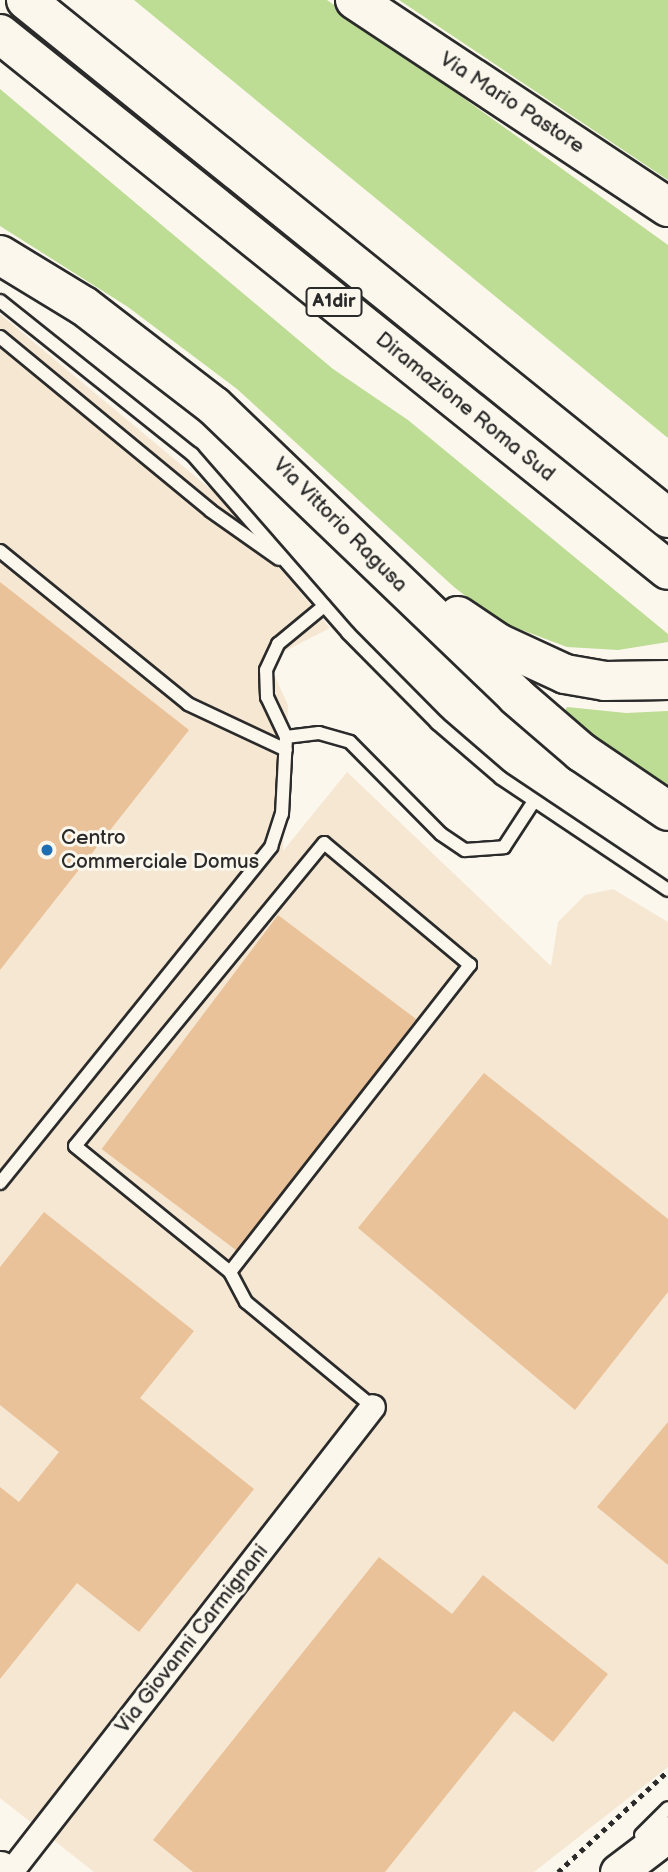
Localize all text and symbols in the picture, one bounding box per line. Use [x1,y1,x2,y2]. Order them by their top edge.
street label: Via Mario Pastore [435,47,589,159]
road number: A1dir [304,286,364,318]
street label: Diramazione Roma Sud [370,327,560,487]
street label: Via Vittorio Ragusa [267,452,413,598]
place label: Centro Commerciale Domus [61,825,259,875]
marker: Centro Commerciale Domus [39,842,55,858]
street label: Via Giovanni Carmignani [110,1539,274,1739]

